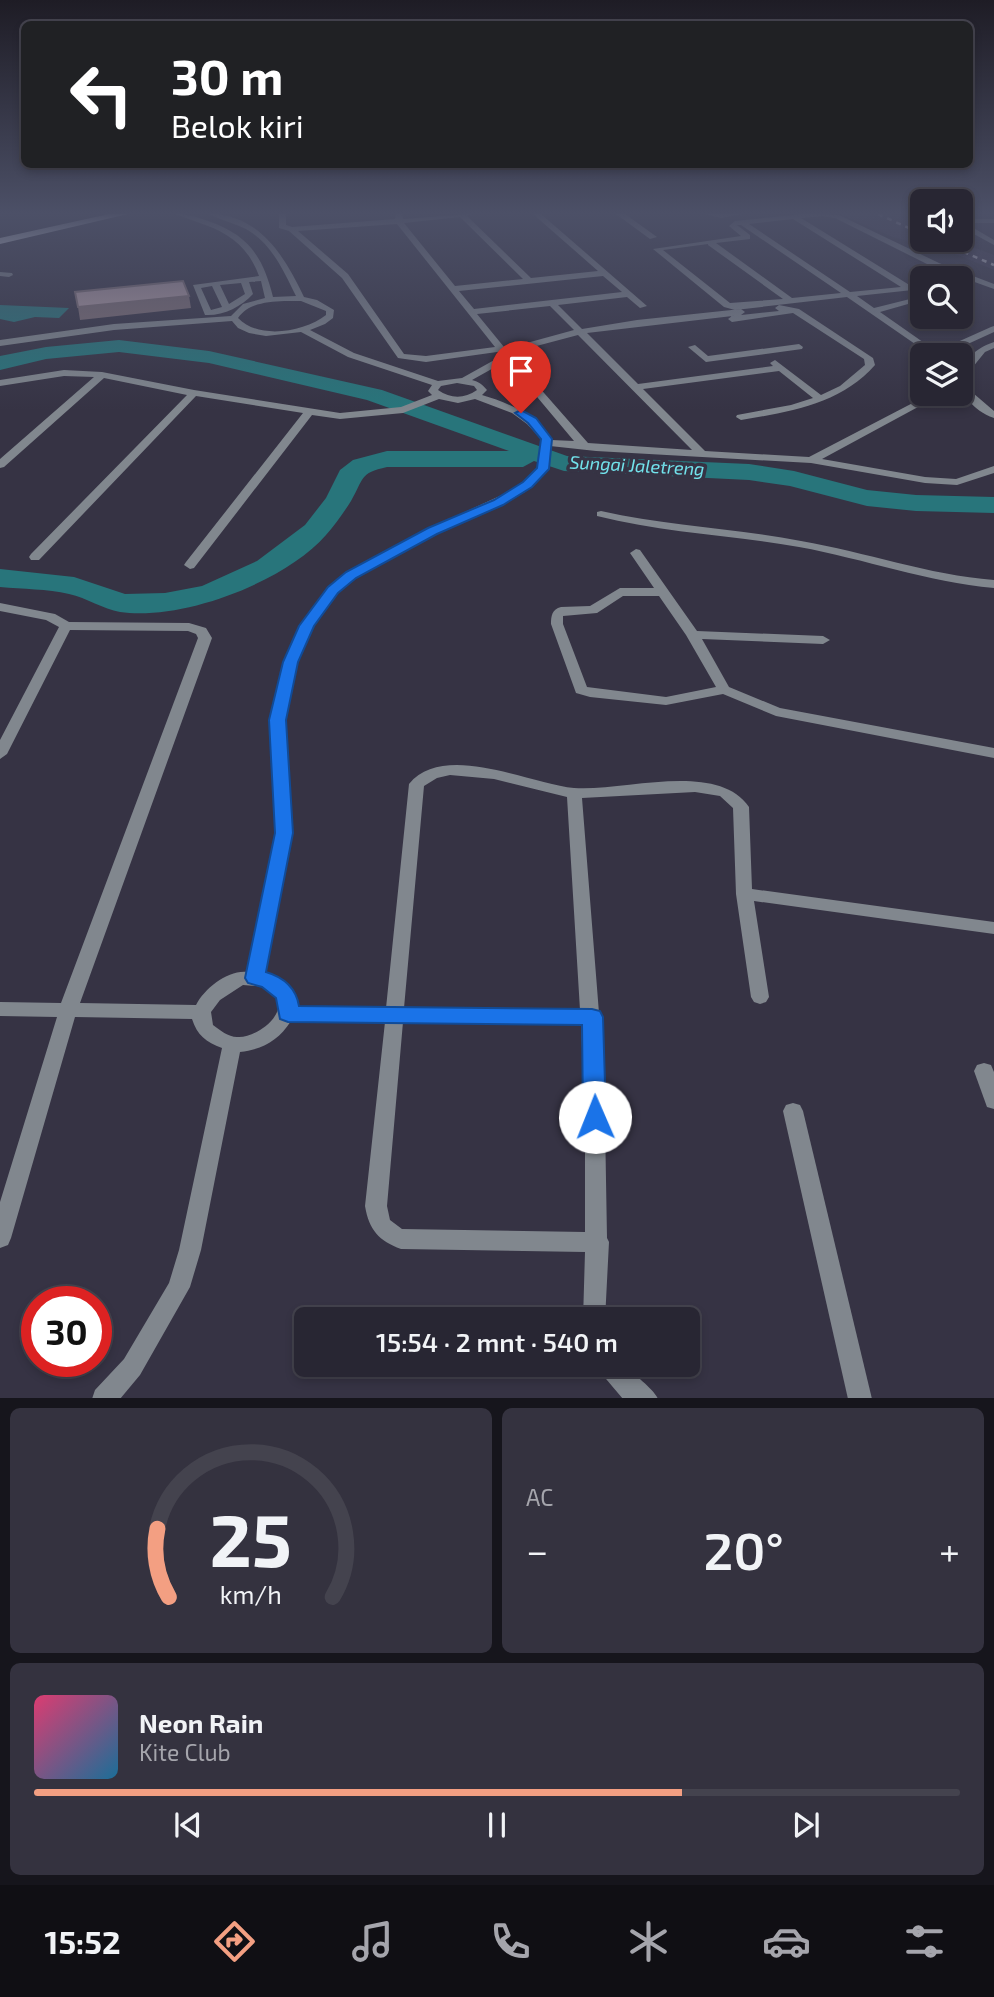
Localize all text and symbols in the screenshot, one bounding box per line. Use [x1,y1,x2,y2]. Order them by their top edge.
text: 30 m [171,46,283,105]
icon: left [56,49,147,140]
text: Belok kiri [171,106,304,144]
map controls [910,189,973,406]
button: sound [910,189,973,252]
button: search [910,266,973,329]
pin [491,341,551,413]
button: layers [910,343,973,406]
icon: arrive [502,352,540,390]
water label: Sungai Jaletreng [569,450,705,480]
position arrow [558,1080,632,1154]
speed limit sign: 30 [21,1286,112,1377]
text: 15:54 · 2 mnt · 540 m [376,1326,618,1357]
text: AC [526,1483,553,1511]
text: 25 [210,1494,292,1582]
text: 20° [703,1518,784,1580]
text: − [526,1527,548,1573]
text: + [939,1527,960,1573]
text: km/h [220,1578,282,1608]
text: Neon Rain [139,1707,263,1738]
text: Kite Club [139,1738,231,1766]
icon: previous [169,1806,207,1844]
icon: pause [478,1806,516,1844]
icon: next [787,1806,825,1844]
icon: directions [210,1917,259,1966]
icon: music [348,1917,397,1966]
icon: phone [486,1917,535,1966]
icon: climate [624,1917,673,1966]
icon: car [762,1917,811,1966]
icon: filters [900,1917,949,1966]
text: 15:52 [45,1922,121,1960]

